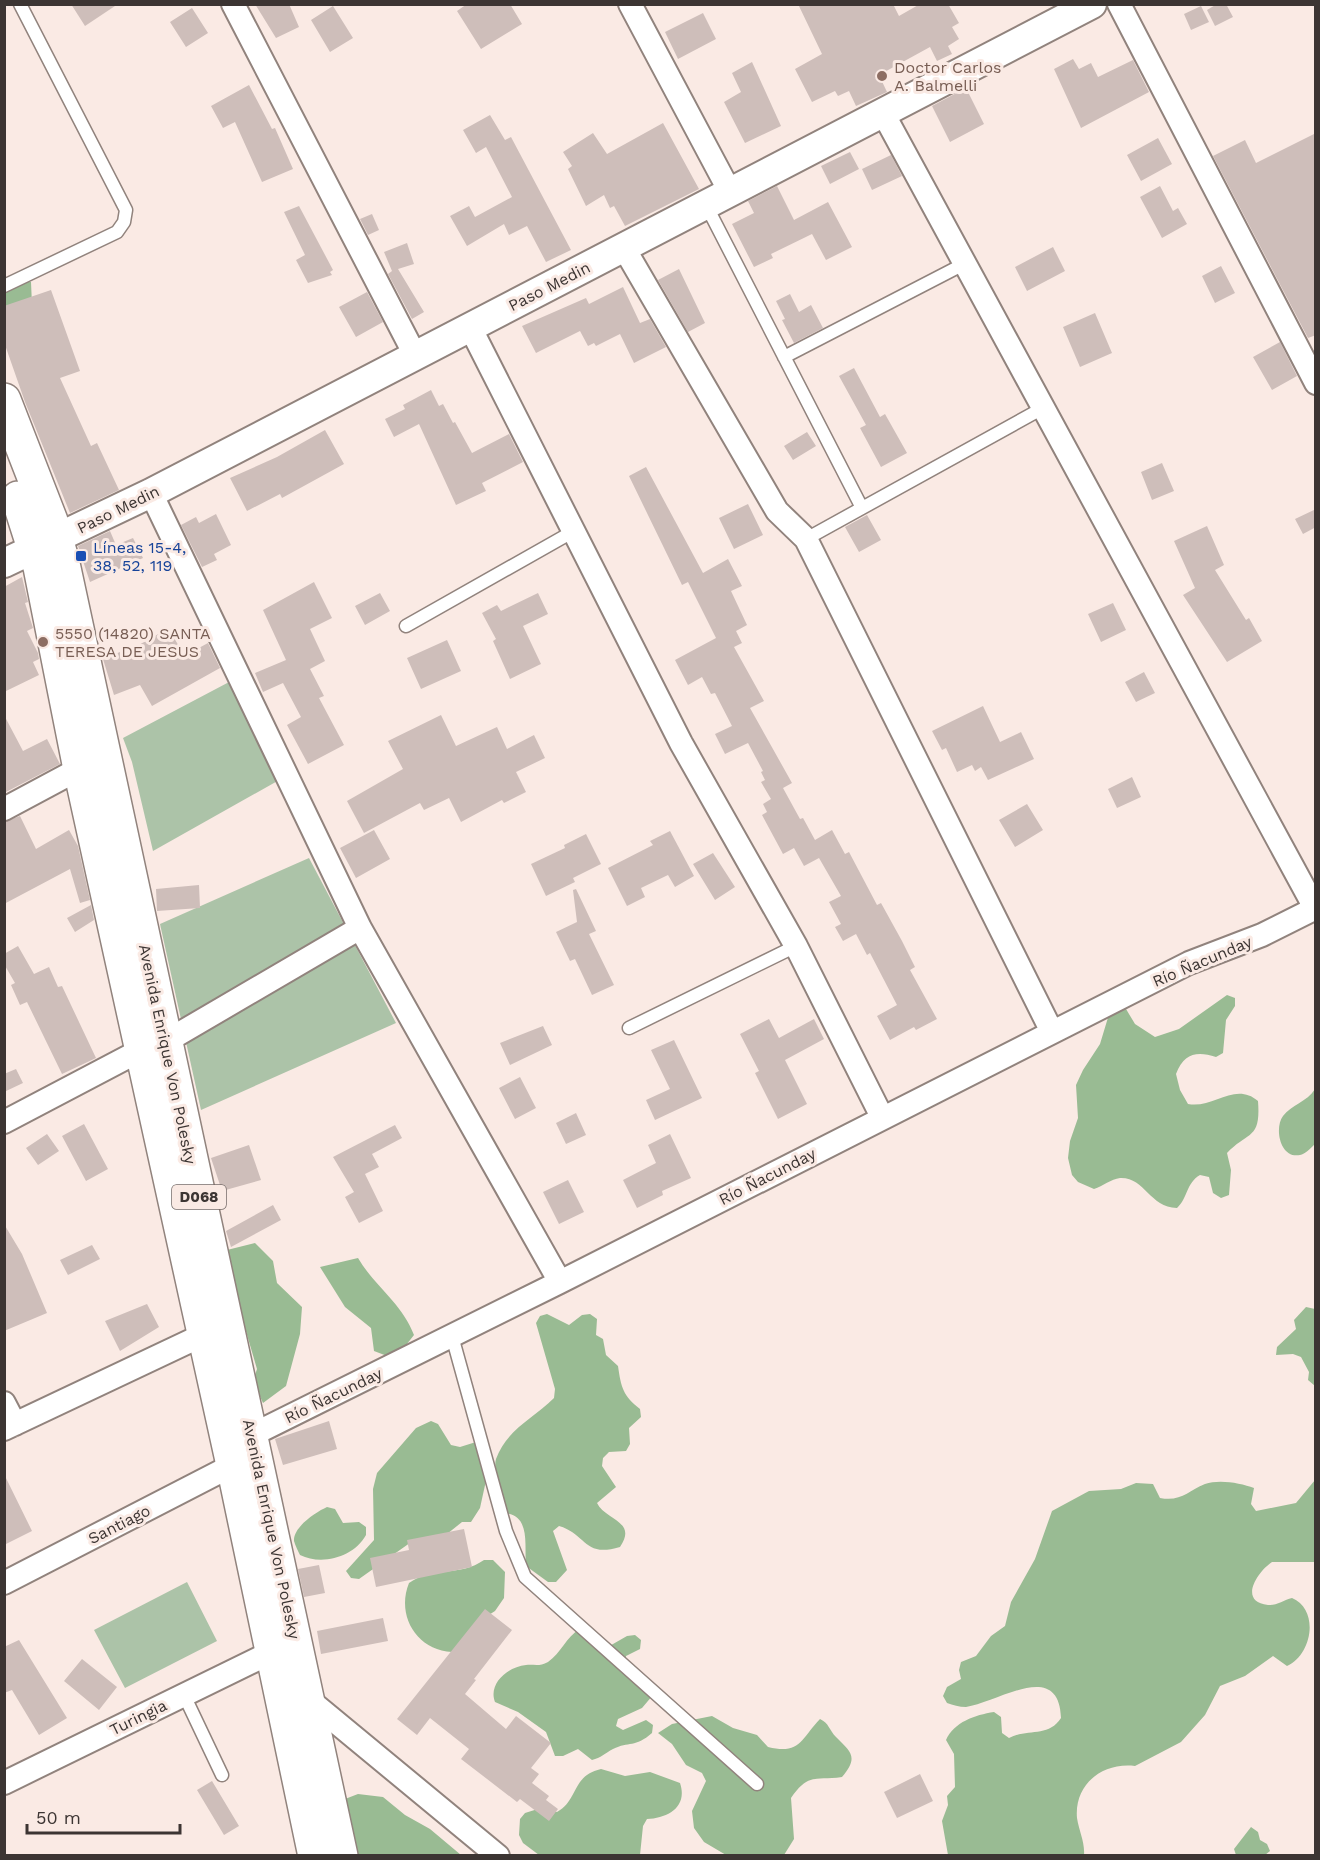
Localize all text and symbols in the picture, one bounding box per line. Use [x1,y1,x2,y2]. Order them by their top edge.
place label: Doctor Carlos A. Balmelli [894,58,1002,95]
marker: Doctor Carlos A. Balmelli [875,69,889,83]
street label: Paso Medin [505,258,593,315]
street label: Paso Medin [74,481,162,538]
place label: Líneas 15-4, 38, 52, 119 [93,538,186,575]
marker: Líneas 15-4, 38, 52, 119 [74,549,88,563]
place label: 5550 (14820) SANTA TERESA DE JESUS [55,624,211,661]
marker: 5550 (14820) SANTA TERESA DE JESUS [36,635,50,649]
street label: Río Ñacunday [1150,932,1255,991]
street label: Avenida Enrique Von Polesky [135,942,200,1167]
street label: Río Ñacunday [716,1144,820,1209]
road number: D068 [172,1185,226,1209]
street label: Río Ñacunday [281,1363,386,1427]
street label: Avenida Enrique Von Polesky [239,1417,304,1642]
street label: Santiago [85,1501,153,1548]
street label: Turingia [107,1696,170,1739]
scale bar [27,1797,180,1835]
text: 50 m [36,1807,81,1828]

